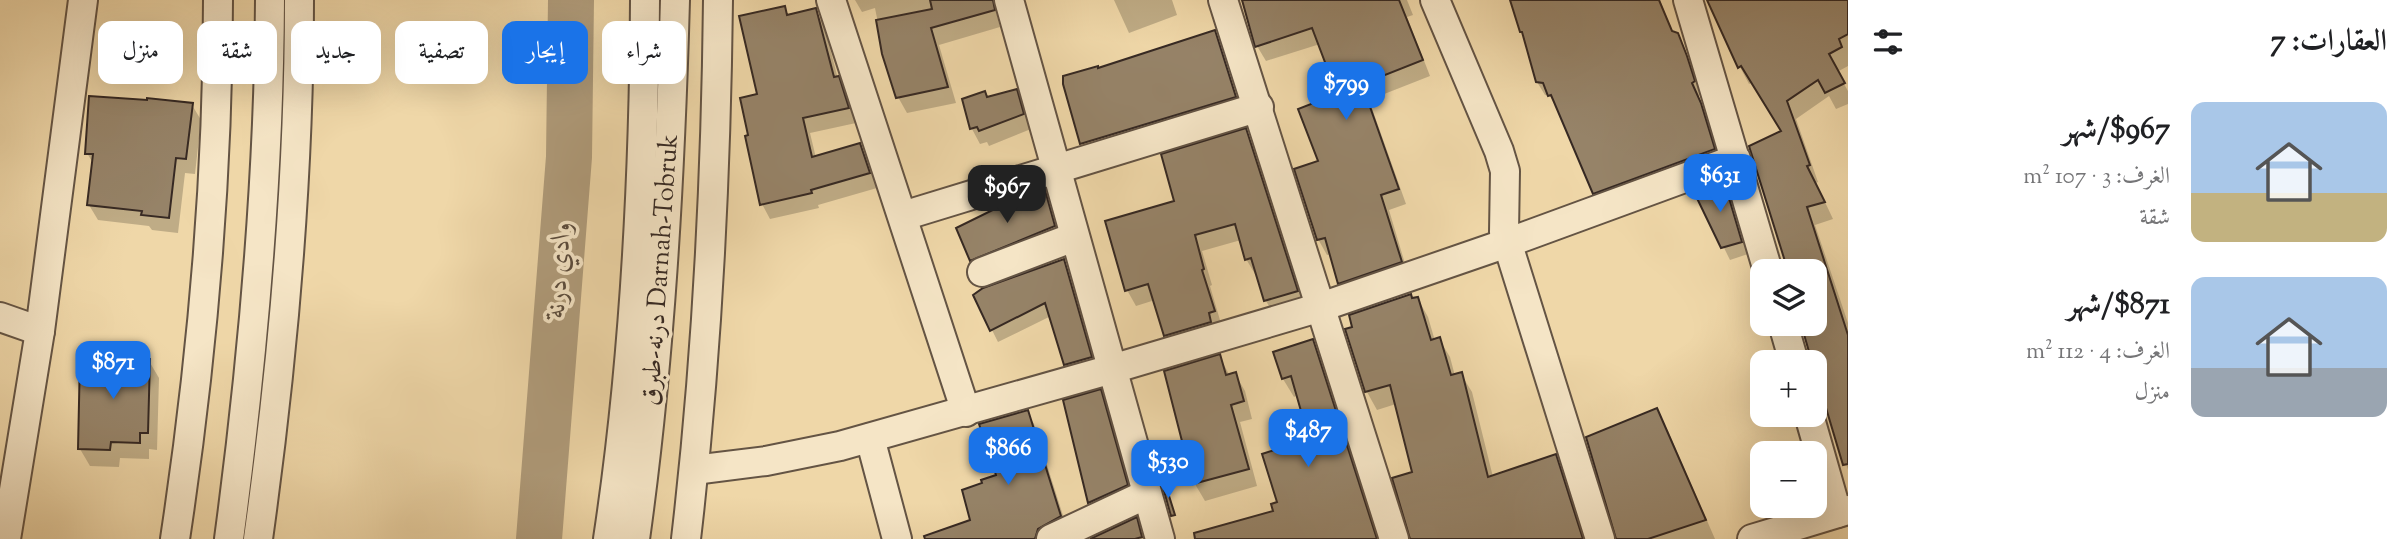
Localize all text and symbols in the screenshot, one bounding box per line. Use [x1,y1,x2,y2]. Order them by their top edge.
chip: منزل [98,21,183,84]
chip: شقة [197,21,277,84]
chip: جديد [291,21,381,84]
chip: تصفية [395,21,488,84]
chip: إيجار [502,21,588,84]
chip: شراء [602,21,686,84]
text: العقارات: 7 [2271,21,2387,64]
icon: filters [1869,23,1907,61]
pin: $799 [1305,62,1387,122]
text: $799 [1323,68,1369,101]
text: $967/شهر [2063,109,2170,152]
icon: home [2247,130,2331,214]
street label: درنه-طبرق Darnah-Tobruk [633,133,689,407]
pin: $631 [1679,154,1761,214]
text: $631 [1700,160,1740,193]
text: الغرف: 3 · 107 m² [2023,161,2170,194]
pin: $967 [966,166,1048,225]
text: $967 [984,171,1030,204]
text: شقة [2140,202,2170,235]
water label: وادي درنة [536,220,583,323]
map controls [1750,259,1827,518]
button: layers [1750,259,1827,336]
text: $871/شهر [2067,284,2170,327]
icon: home [2247,305,2331,389]
text: الغرف: 4 · 112 m² [2026,336,2170,369]
pin: $871 [72,342,154,401]
text: $871 [91,347,135,380]
button: + [1750,350,1827,427]
text: منزل [2135,377,2170,410]
pin: $487 [1267,410,1349,469]
text: $487 [1285,415,1331,448]
pin: $866 [967,428,1049,487]
text: $866 [985,433,1031,466]
pin: $530 [1127,440,1209,500]
button: − [1750,441,1827,518]
text: $530 [1147,446,1189,479]

